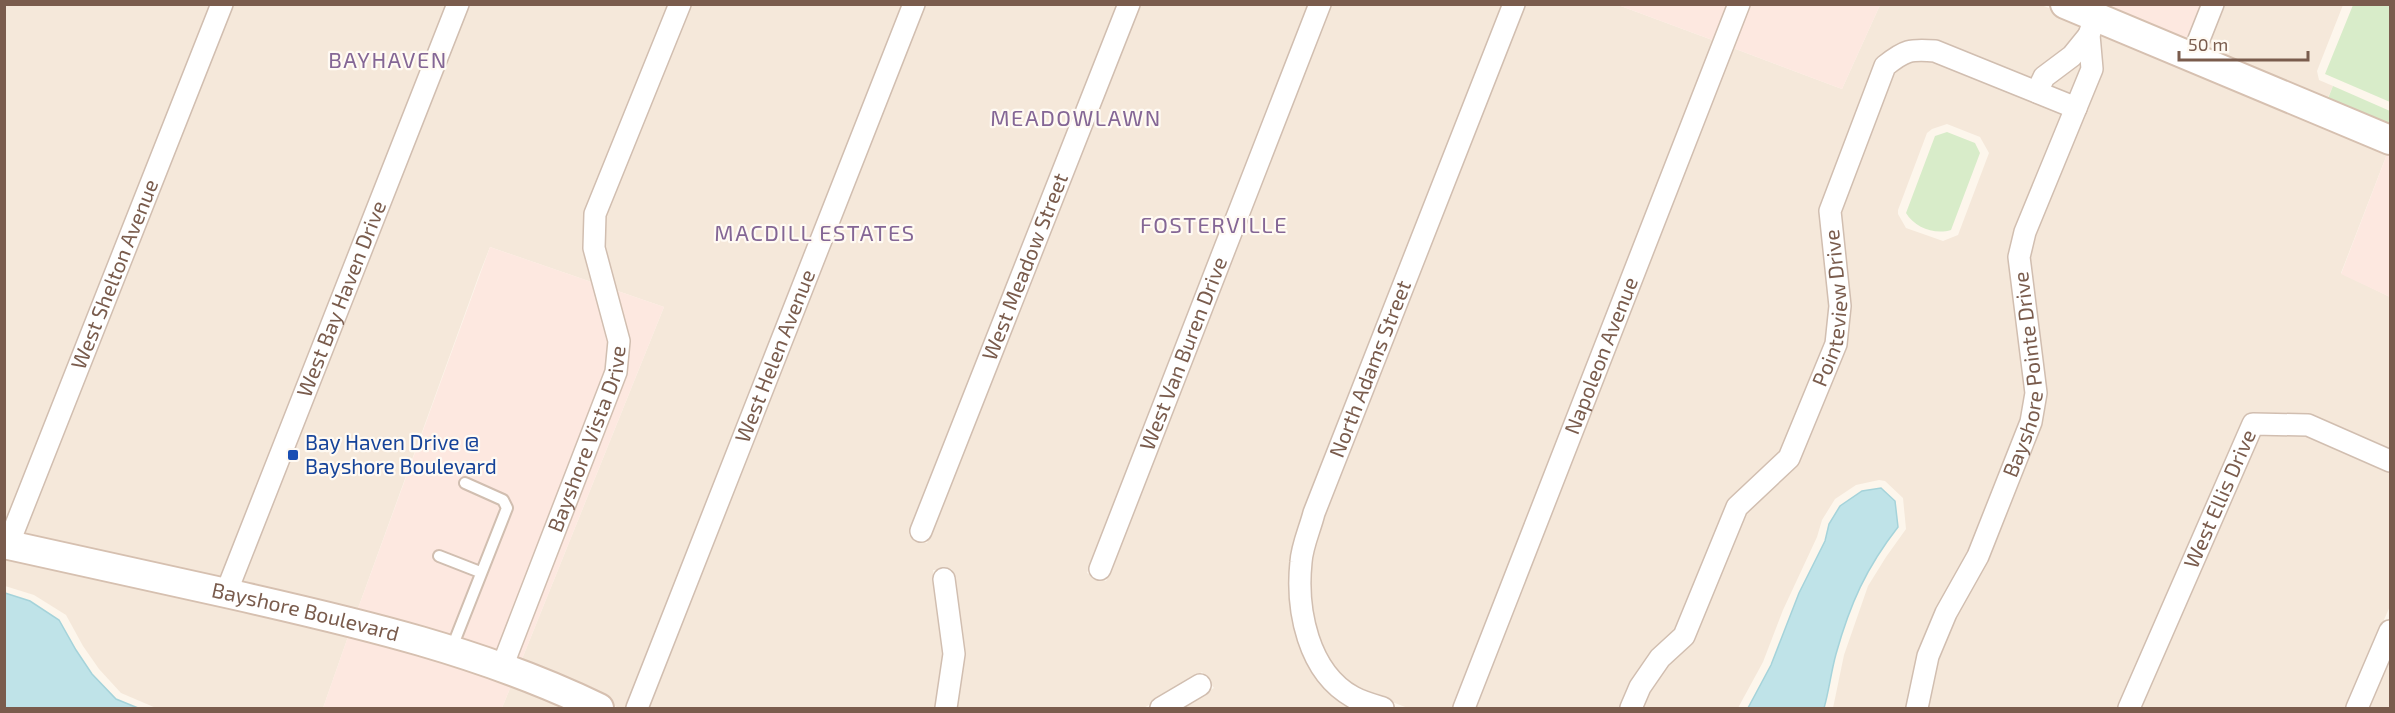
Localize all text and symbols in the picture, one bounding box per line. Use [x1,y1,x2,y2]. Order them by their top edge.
scale bar [2179,24,2308,62]
text: 50 m [2188,33,2228,55]
district label: BAYHAVEN [328,46,448,72]
district label: MEADOWLAWN [990,104,1162,130]
street label: West Meadow Street [976,169,1072,364]
street label: West Shelton Avenue [65,175,162,373]
street label: West Bay Haven Drive [291,197,390,400]
district label: FOSTERVILLE [1140,211,1288,237]
district label: MACDILL ESTATES [714,219,916,245]
street label: Pointeview Drive [1806,228,1852,390]
street label: West Van Buren Drive [1133,253,1231,454]
street label: West Helen Avenue [729,266,819,446]
street label: Bayshore Pointe Drive [1997,270,2047,480]
street label: Napoleon Avenue [1558,273,1642,438]
street label: North Adams Street [1323,276,1415,461]
street label: Bayshore Vista Drive [541,345,629,535]
street label: West Ellis Drive [2178,425,2260,572]
place label: Bay Haven Drive @ Bayshore Boulevard [305,429,497,478]
marker: Bay Haven Drive @ Bayshore Boulevard [286,448,300,462]
street label: Bayshore Boulevard [210,576,402,645]

